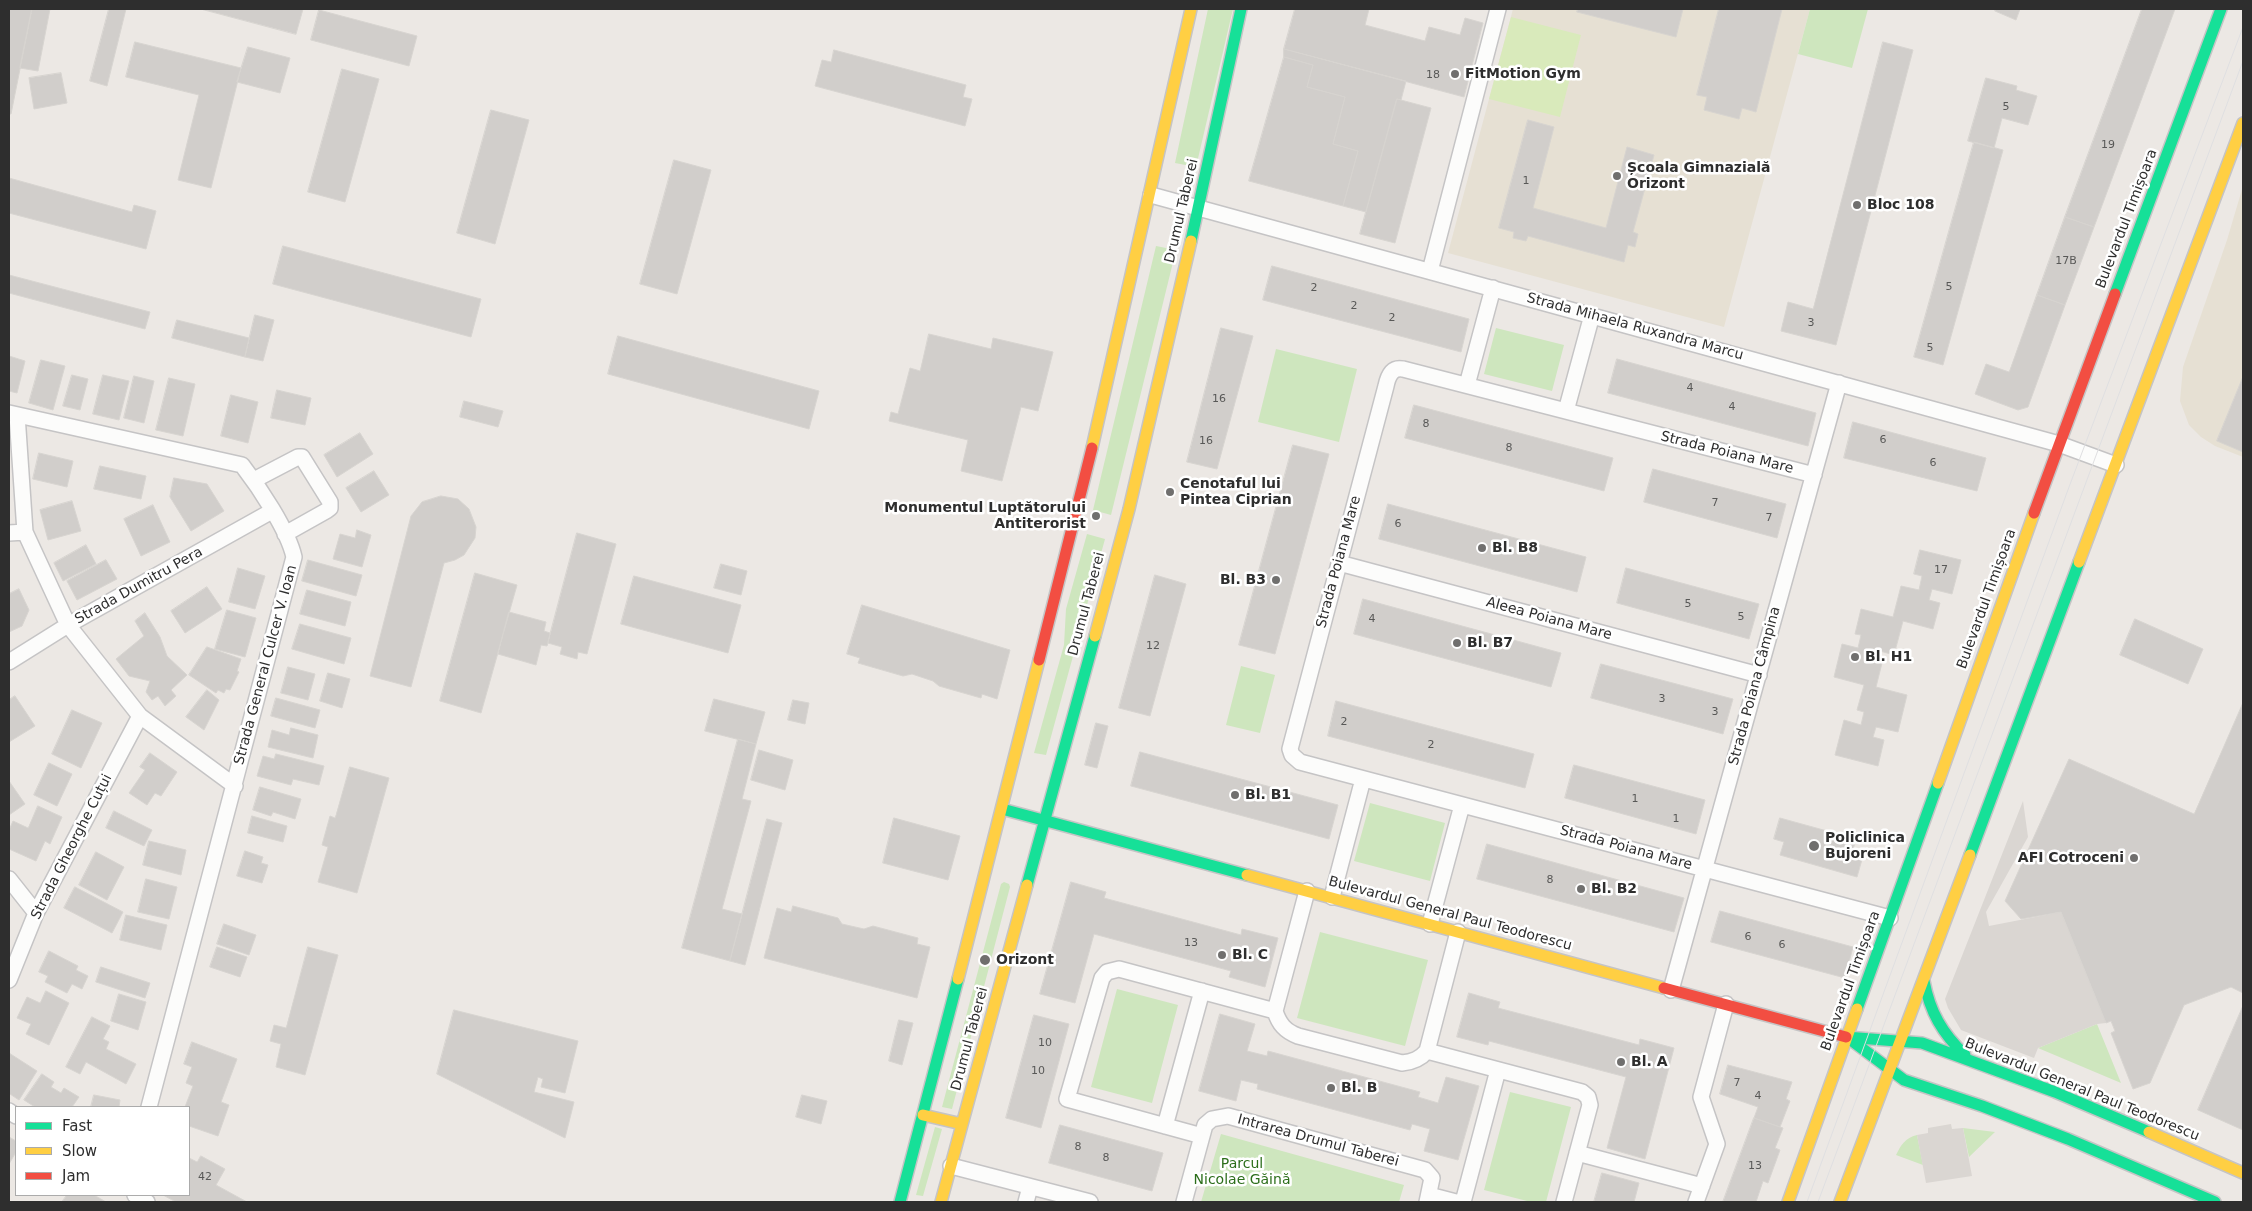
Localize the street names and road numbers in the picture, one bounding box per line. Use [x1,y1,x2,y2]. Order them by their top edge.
street label: Bulevardul Timișoara [2093,147,2161,291]
street label: Drumul Taberei [1162,157,1202,265]
street label: Strada Mihaela Ruxandra Marcu [1525,290,1745,364]
street label: Strada Poiana Mare [1659,428,1795,478]
street label: Strada Poiana Mare [1313,494,1365,630]
street label: Bulevardul Timișoara [1954,527,2020,671]
street label: Strada Dumitru Pera [72,544,206,628]
street label: Drumul Taberei [1065,550,1109,658]
street label: Strada General Culcer V. Ioan [231,563,301,767]
street label: Aleea Poiana Mare [1484,594,1614,644]
street label: Strada Poiana Câmpina [1726,605,1784,767]
street label: Strada Gheorghe Cuțui [28,772,116,922]
street label: Strada Poiana Mare [1558,822,1694,874]
street label: Bulevardul General Paul Teodorescu [1326,873,1574,955]
street label: Bulevardul Timișoara [1818,909,1884,1053]
street label: Drumul Taberei [948,985,992,1093]
street label: Bulevardul General Paul Teodorescu [1962,1035,2202,1145]
street label: Intrarea Drumul Taberei [1235,1111,1401,1171]

